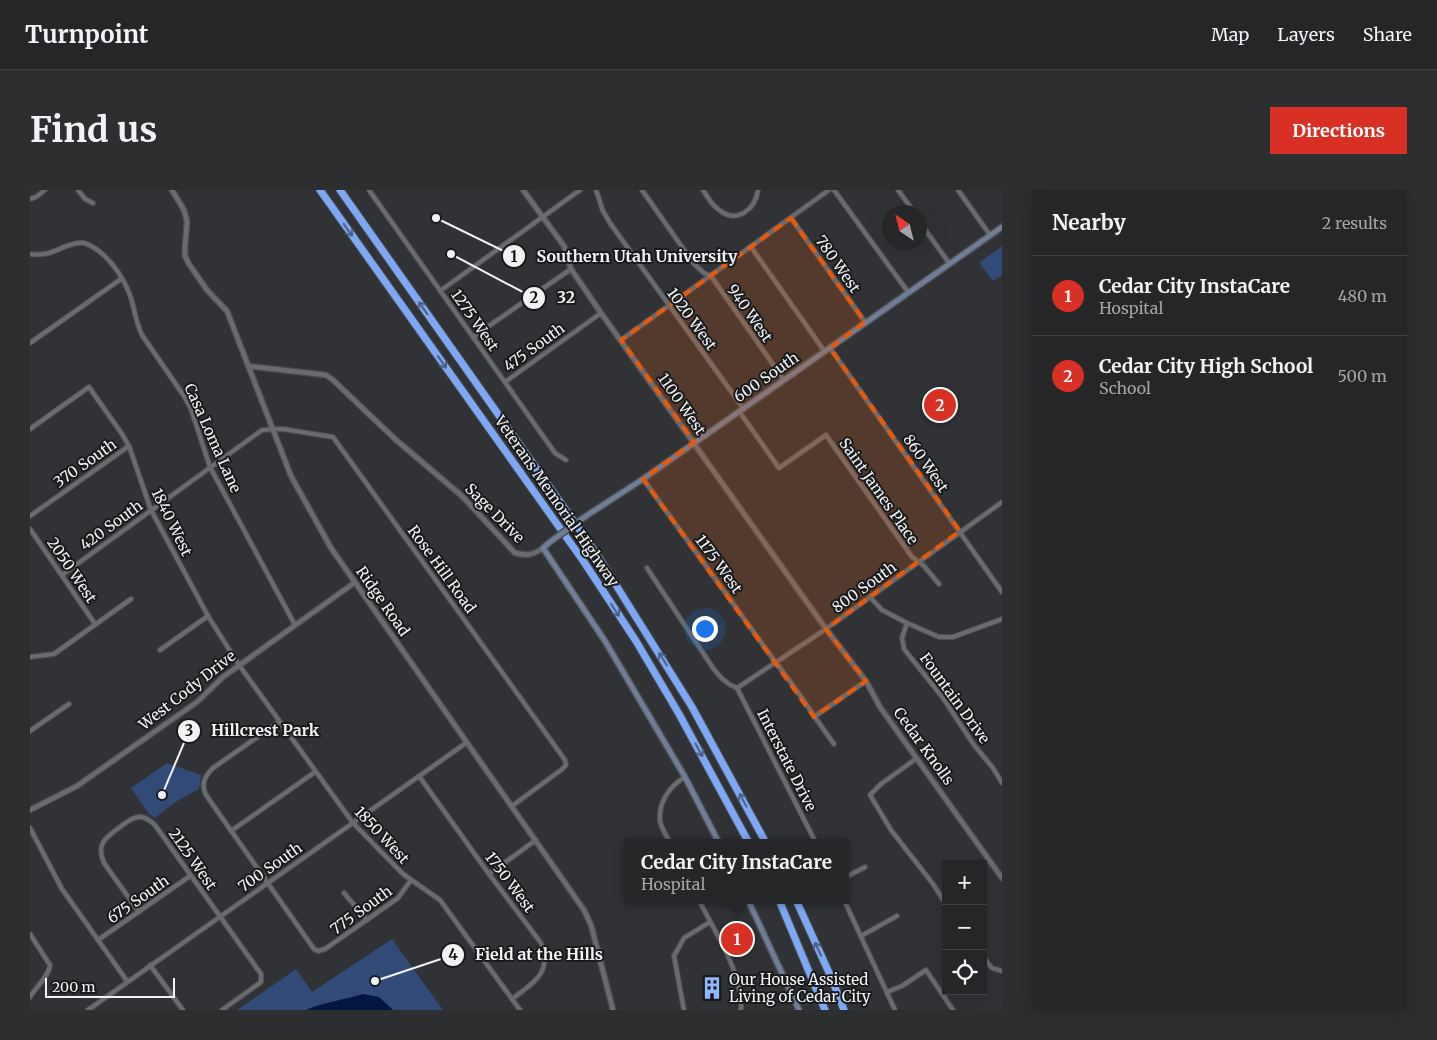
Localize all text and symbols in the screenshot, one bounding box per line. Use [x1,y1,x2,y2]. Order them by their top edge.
text: Turnpoint [25,19,148,50]
text: Map [1211,23,1249,46]
text: Layers [1277,23,1335,46]
text: Share [1363,23,1412,46]
button: Directions [1270,107,1407,154]
text: Find us [30,108,157,152]
north arrow [882,205,927,250]
text: Nearby [1052,209,1126,236]
text: 2 results [1322,213,1387,233]
one-way arrow [343,223,353,237]
street label: 780 West [811,232,865,296]
callout: Southern Utah University [502,241,747,272]
text: Southern Utah University [537,246,738,266]
text: 1 [511,247,518,266]
text: Cedar City InstaCare [1099,274,1290,298]
street label: 940 West [723,280,777,346]
callout: 32 [522,282,585,313]
street label: 1020 West [663,284,721,354]
street label: 1275 West [447,286,503,355]
text: 1 [1064,286,1072,306]
text: 480 m [1338,286,1387,306]
text: 32 [557,287,575,307]
text: 2 [530,288,539,307]
text: Hospital [1099,298,1163,318]
one-way arrow [418,301,428,315]
street label: 475 South [500,318,568,376]
street label: 600 South [730,348,802,406]
text: Cedar City High School [1099,354,1313,378]
one-way arrow [437,355,447,369]
text: 2 [1063,366,1073,386]
text: 500 m [1337,366,1387,386]
street label: 1100 West [654,370,710,439]
text: School [1099,378,1151,398]
street label: Casa Loma Lane [180,380,246,496]
pin: 2 [924,386,956,424]
street label: Veterans Memorial Highway [490,411,623,590]
street label: 860 West [899,430,953,496]
street label: 370 South [50,434,120,491]
street label: Saint James Place [835,434,923,548]
street label: Sage Drive [461,479,529,547]
street label: 1840 West [147,485,197,559]
street label: 420 South [76,496,146,554]
street label: Rose Hill Road [404,521,480,617]
street label: 1175 West [691,531,747,597]
street label: 2050 West [43,534,101,607]
street label: 800 South [828,557,900,617]
street label: Ridge Road [352,562,414,640]
one-way arrow [611,603,621,617]
your location [692,616,718,642]
street label: West Cody Drive [134,646,239,734]
street label: Fountain Drive [916,649,994,747]
one-way arrow [657,652,667,666]
street label: Cedar Knolls [890,704,958,788]
street label: Interstate Drive [753,706,821,814]
callout: Hillcrest Park [176,715,329,746]
text: Hillcrest Park [211,720,320,740]
text: 3 [185,721,193,740]
one-way arrow [694,742,704,757]
one-way arrow [738,792,748,807]
street label: 1850 West [351,802,414,868]
street label: 2125 West [165,824,221,894]
street label: 700 South [234,838,306,896]
popup [624,839,849,904]
street label: 1750 West [481,848,539,916]
text: Cedar City InstaCare [641,850,832,874]
map controls [942,860,987,995]
button: + [942,860,987,905]
street label: 675 South [103,871,173,927]
text: Hospital [641,874,705,894]
street label: 775 South [326,881,396,939]
button: − [942,905,987,950]
pin: 1 [721,920,753,958]
callout: Field at the Hills [440,939,613,970]
one-way arrow [813,942,822,957]
text: Field at the Hills [475,944,603,964]
text: 4 [448,945,458,964]
button: locate [942,950,987,995]
place label: Our House Assisted Living of Cedar City [729,970,871,1006]
scale bar [45,975,175,998]
building icon: Our House Assisted Living of Cedar City [699,975,725,1001]
text: 200 m [52,978,95,996]

